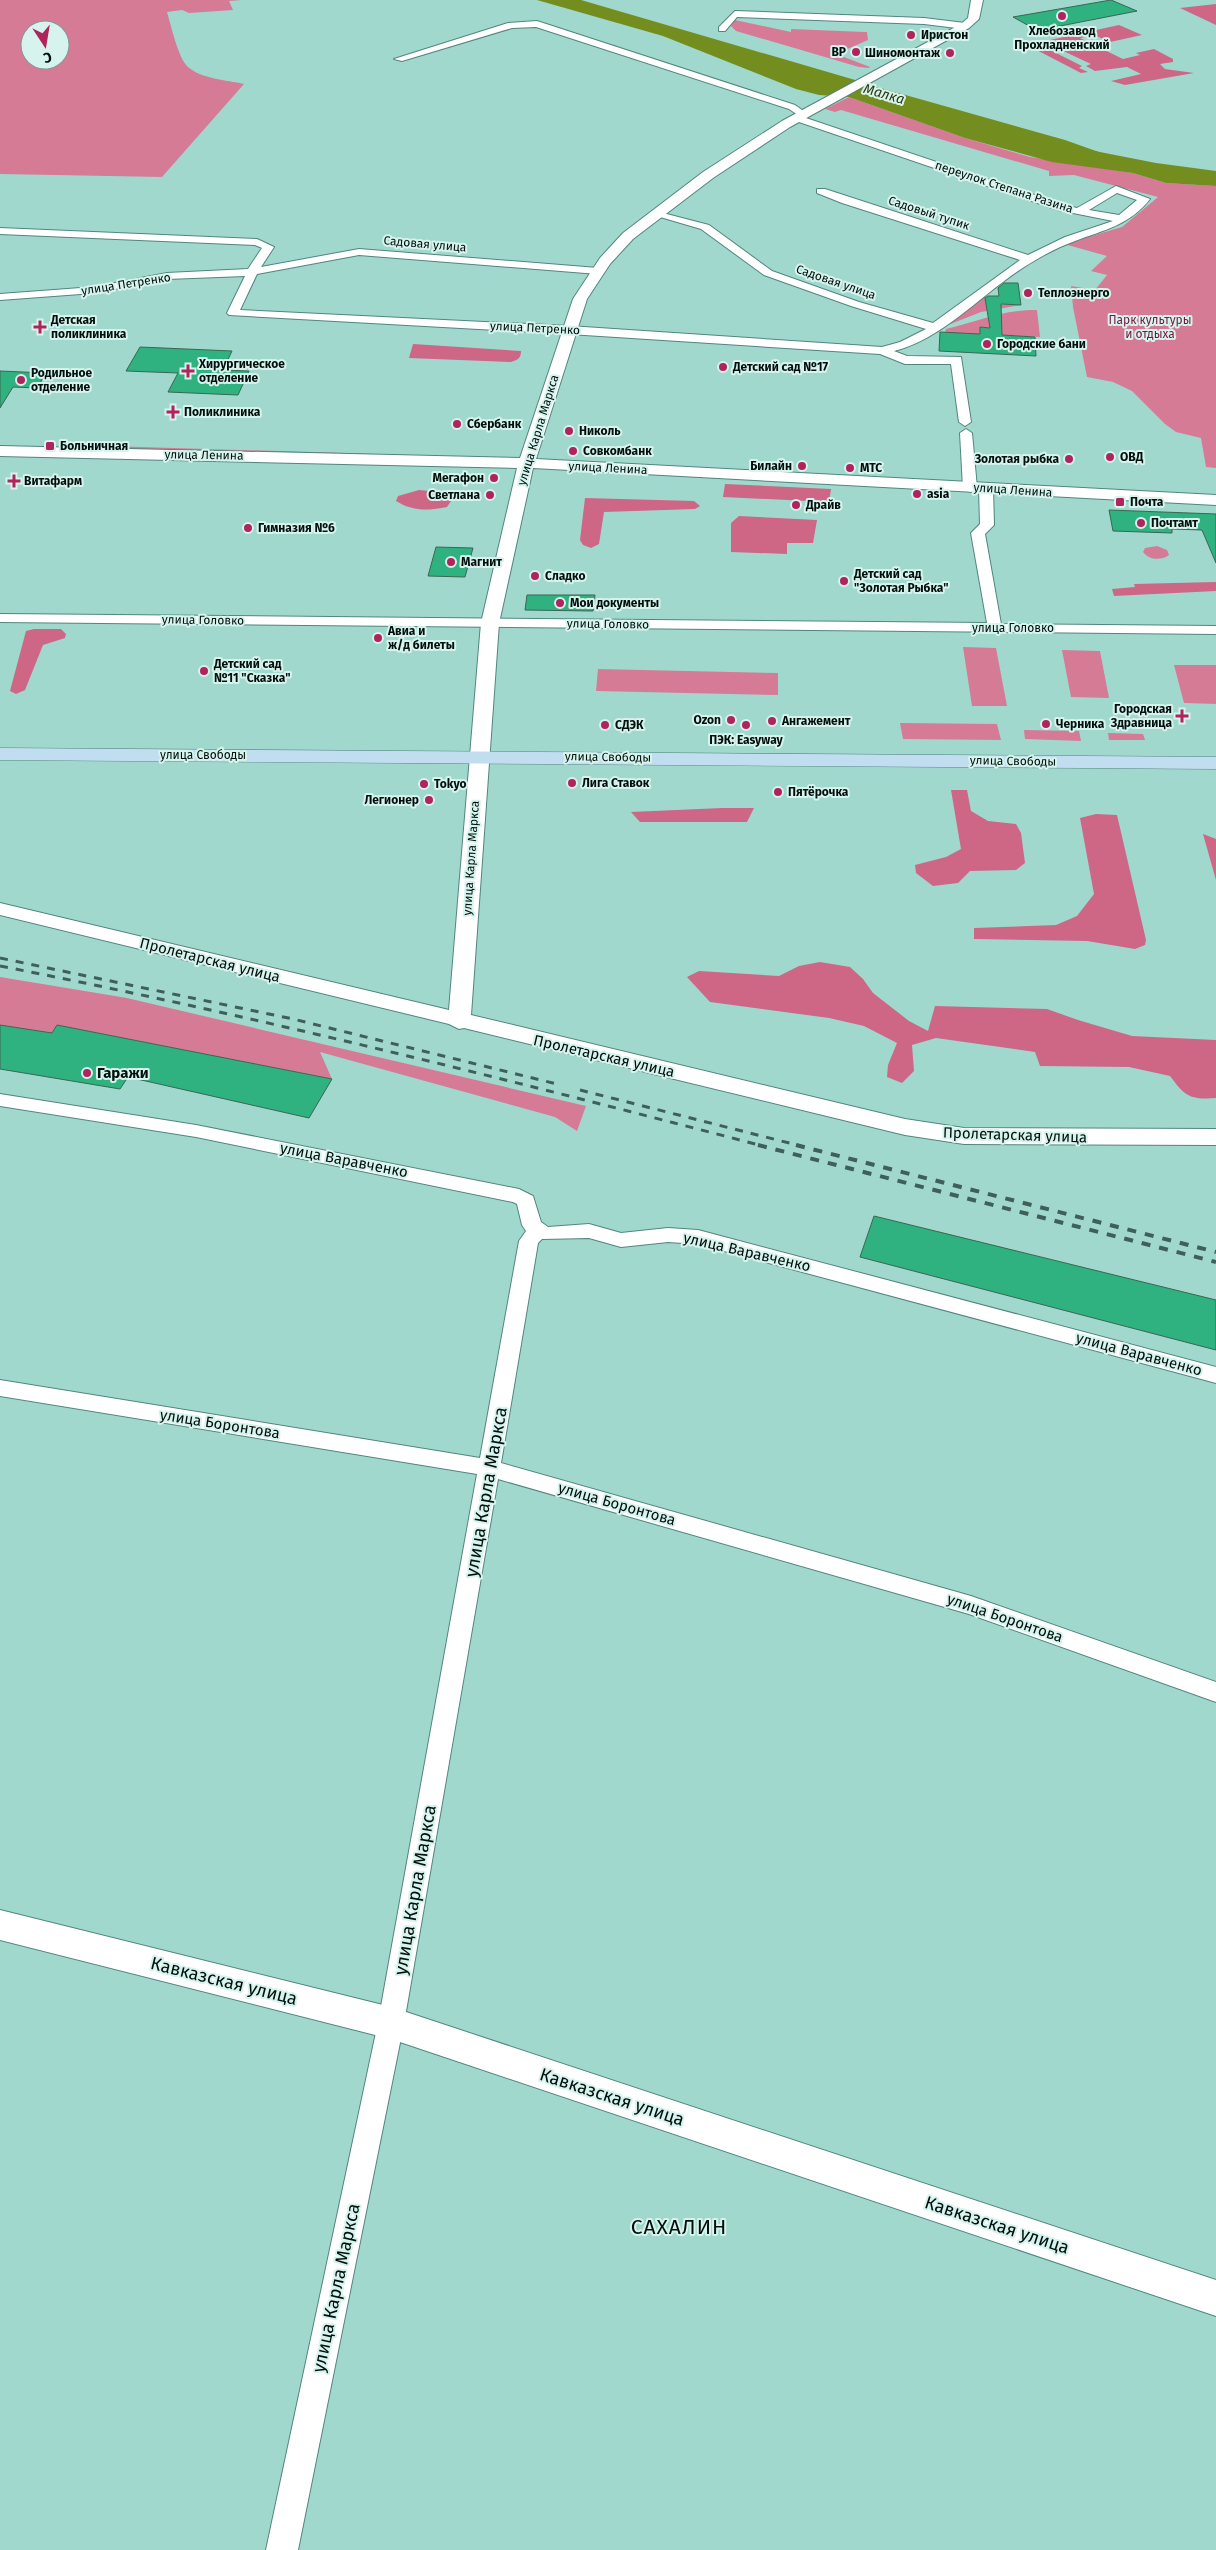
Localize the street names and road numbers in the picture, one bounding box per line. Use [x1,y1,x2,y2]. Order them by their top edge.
street label: переулок Степана Разина [933,158,1075,216]
street label: Садовый тупик [887,193,972,233]
street label: Садовая улица [383,233,467,255]
street label: Садовая улица [794,262,878,302]
street label: улица Петренко [80,270,172,298]
street label: улица Петренко [490,319,580,337]
street label: улица Карла Маркса [514,373,562,487]
street label: улица Ленина [164,447,244,463]
street label: улица Ленина [568,459,648,477]
street label: улица Ленина [973,480,1053,500]
street label: улица Головко [162,612,244,628]
street label: улица Головко [567,616,649,632]
street label: улица Головко [972,621,1054,635]
street label: улица Свободы [160,748,246,762]
street label: улица Свободы [565,749,651,765]
street label: улица Свободы [970,753,1056,769]
street label: улица Карла Маркса [460,800,482,916]
street label: Пролетарская улица [138,934,282,986]
street label: Пролетарская улица [532,1031,676,1081]
street label: Пролетарская улица [943,1123,1087,1147]
street label: улица Варавченко [279,1139,409,1181]
street label: улица Варавченко [682,1229,812,1275]
street label: улица Варавченко [1074,1328,1204,1380]
street label: улица Карла Маркса [460,1405,512,1579]
street label: улица Боронтова [159,1406,281,1442]
street label: улица Боронтова [556,1479,678,1529]
street label: улица Боронтова [945,1590,1065,1646]
street label: улица Карла Маркса [389,1803,441,1977]
street label: Кавказская улица [148,1952,300,2010]
street label: Кавказская улица [537,2063,687,2131]
street label: Кавказская улица [922,2191,1072,2259]
street label: улица Карла Маркса [307,2201,365,2375]

